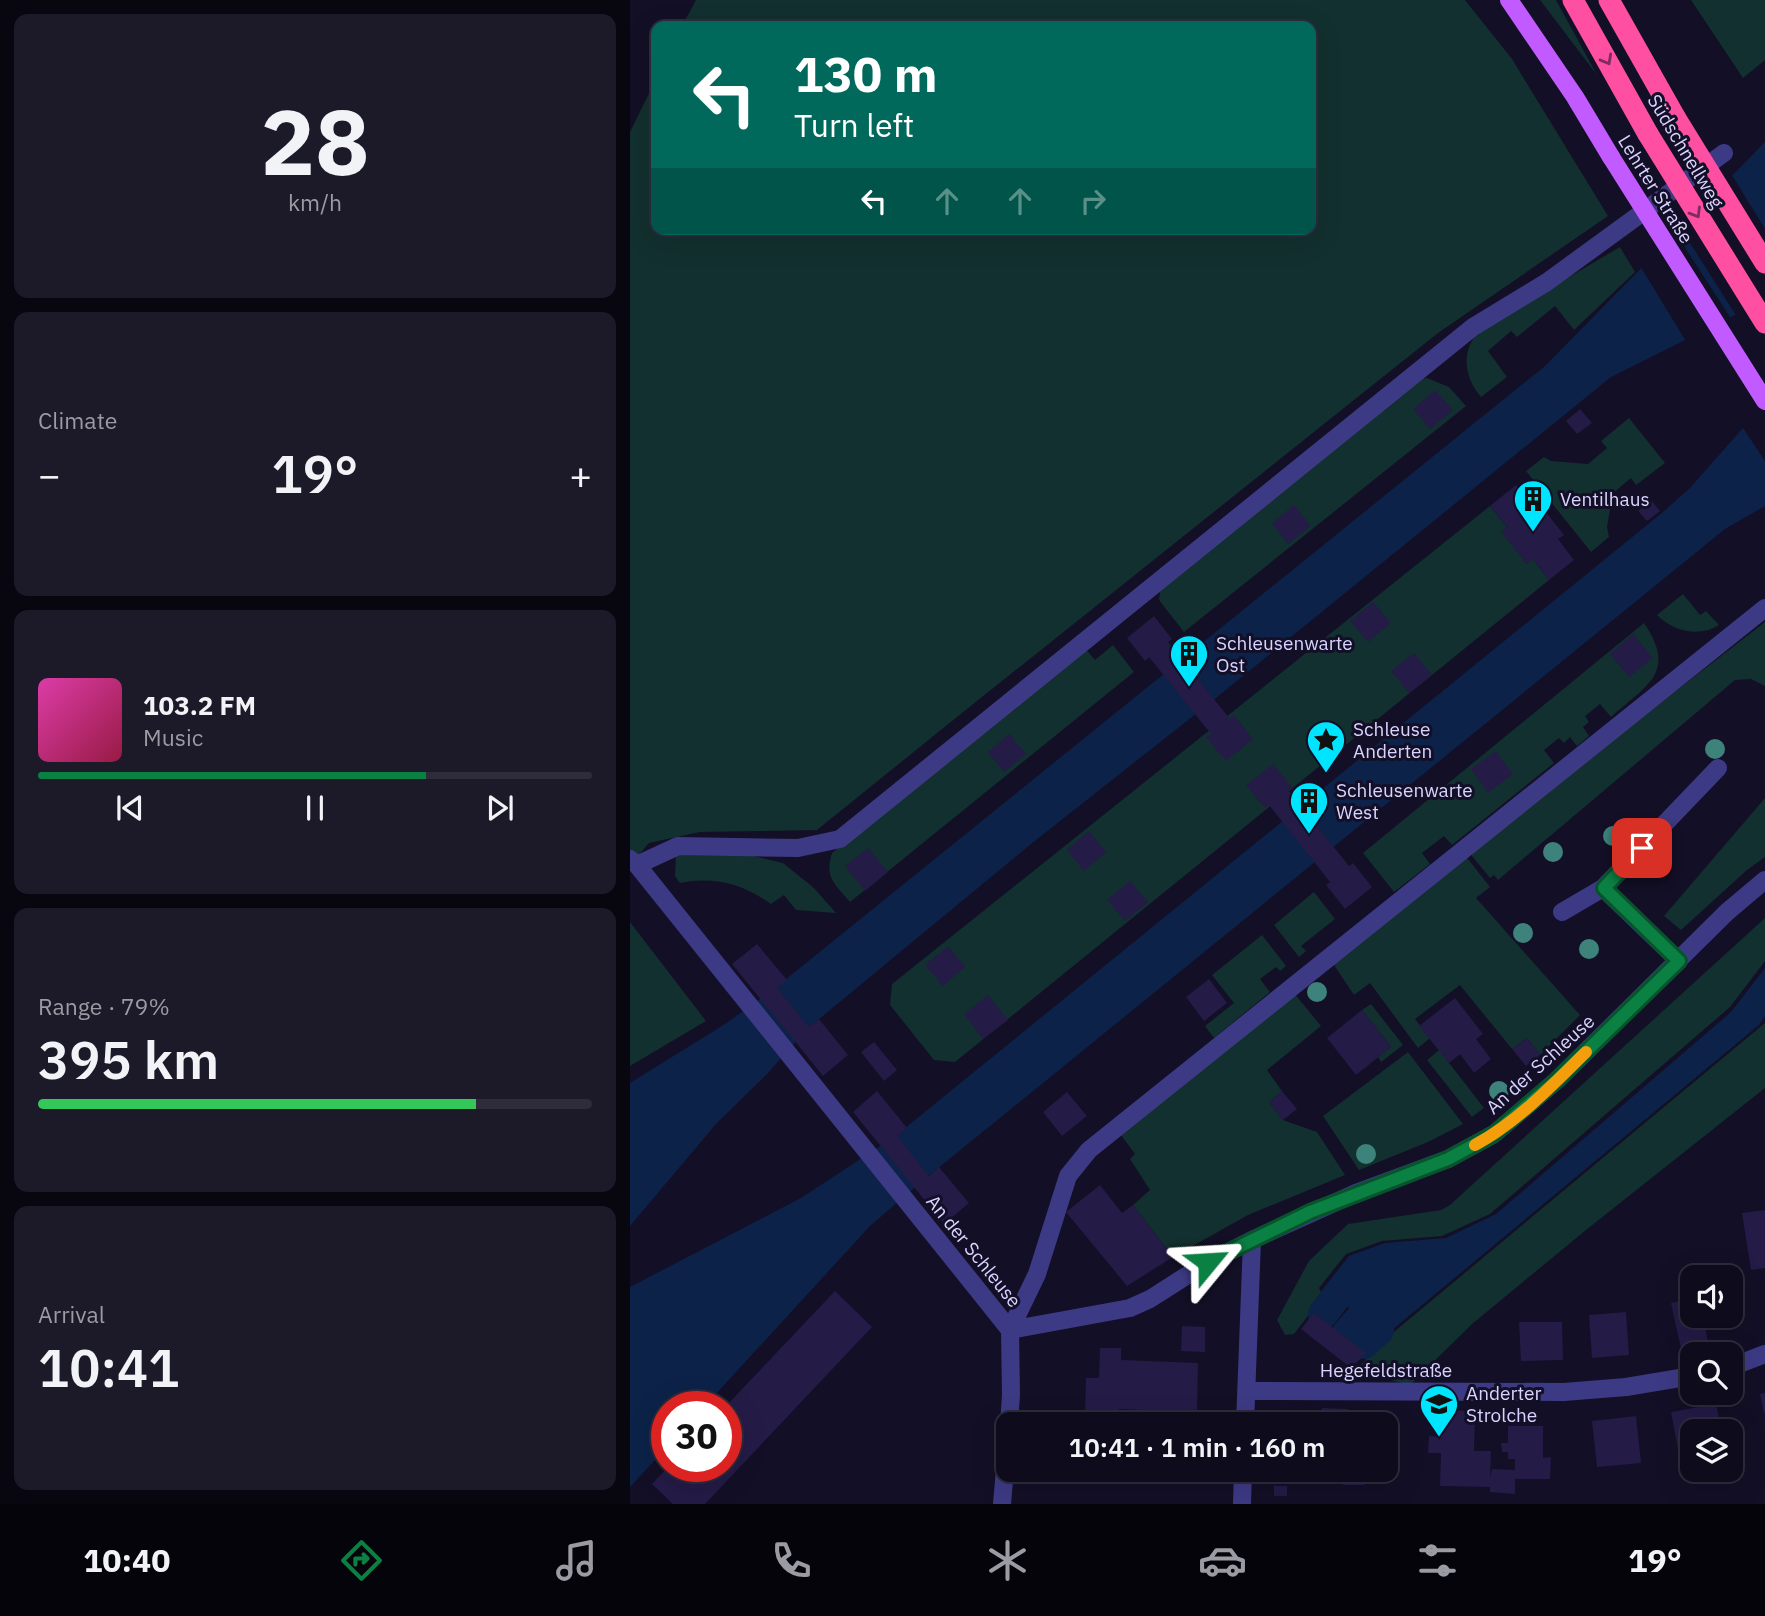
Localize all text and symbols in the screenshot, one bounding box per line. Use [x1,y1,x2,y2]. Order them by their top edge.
text: 130 m [794,42,938,105]
icon: left [679,49,770,140]
one-way arrow [1598,52,1612,65]
text: 28 [260,82,370,200]
street label: Südschnellweg [1643,90,1729,212]
text: Turn left [794,104,914,146]
street label: Lehrter Straße [1613,130,1699,248]
icon: left [855,182,893,220]
icon: ahead [928,182,966,220]
icon: ahead [1001,182,1039,220]
icon: right [1074,182,1112,220]
text: km/h [288,187,342,217]
one-way arrow [1688,206,1701,219]
text: Climate [38,405,117,435]
text: 19° [272,440,358,507]
text: − [38,450,61,499]
text: + [569,450,592,499]
building icon: Ventilhaus [1512,478,1554,533]
place label: Ventilhaus [1560,487,1650,511]
place label: Schleusenwarte Ost [1216,631,1353,677]
building icon: Schleusenwarte Ost [1168,633,1210,688]
text: 103.2 FM [143,688,256,722]
place label: Schleuse Anderten [1353,717,1432,763]
place icon: Schleuse Anderten [1305,719,1347,774]
text: Music [143,722,203,752]
place label: Schleusenwarte West [1336,778,1473,824]
building icon: Schleusenwarte West [1288,780,1330,835]
icon: previous [111,789,149,827]
icon: pause [296,789,334,827]
icon: next [481,789,519,827]
pin [1612,818,1672,878]
icon: arrive [1623,829,1661,867]
text: Range · 79% [38,991,170,1021]
street label: An der Schleuse [1481,1009,1599,1119]
text: 395 km [38,1026,219,1093]
street label: An der Schleuse [921,1190,1027,1312]
position arrow [1171,1225,1245,1299]
map controls [1680,1265,1743,1482]
button: sound [1680,1265,1743,1328]
text: Arrival [38,1299,105,1329]
text: 10:41 [38,1334,179,1401]
button: search [1680,1342,1743,1405]
street label: Hegefeldstraße [1320,1358,1452,1382]
place label: Anderter Strolche [1466,1381,1541,1427]
school or university icon: Anderter Strolche [1418,1383,1460,1438]
speed limit sign: 30 [651,1391,742,1482]
button: layers [1680,1419,1743,1482]
text: 10:41 · 1 min · 160 m [1069,1430,1325,1464]
icon: directions [337,1536,386,1585]
icon: music [552,1536,601,1585]
icon: phone [767,1536,816,1585]
icon: climate [983,1536,1032,1585]
icon: car [1198,1536,1247,1585]
icon: filters [1413,1536,1462,1585]
text: 10:40 [83,1539,171,1581]
text: 19° [1628,1539,1682,1581]

